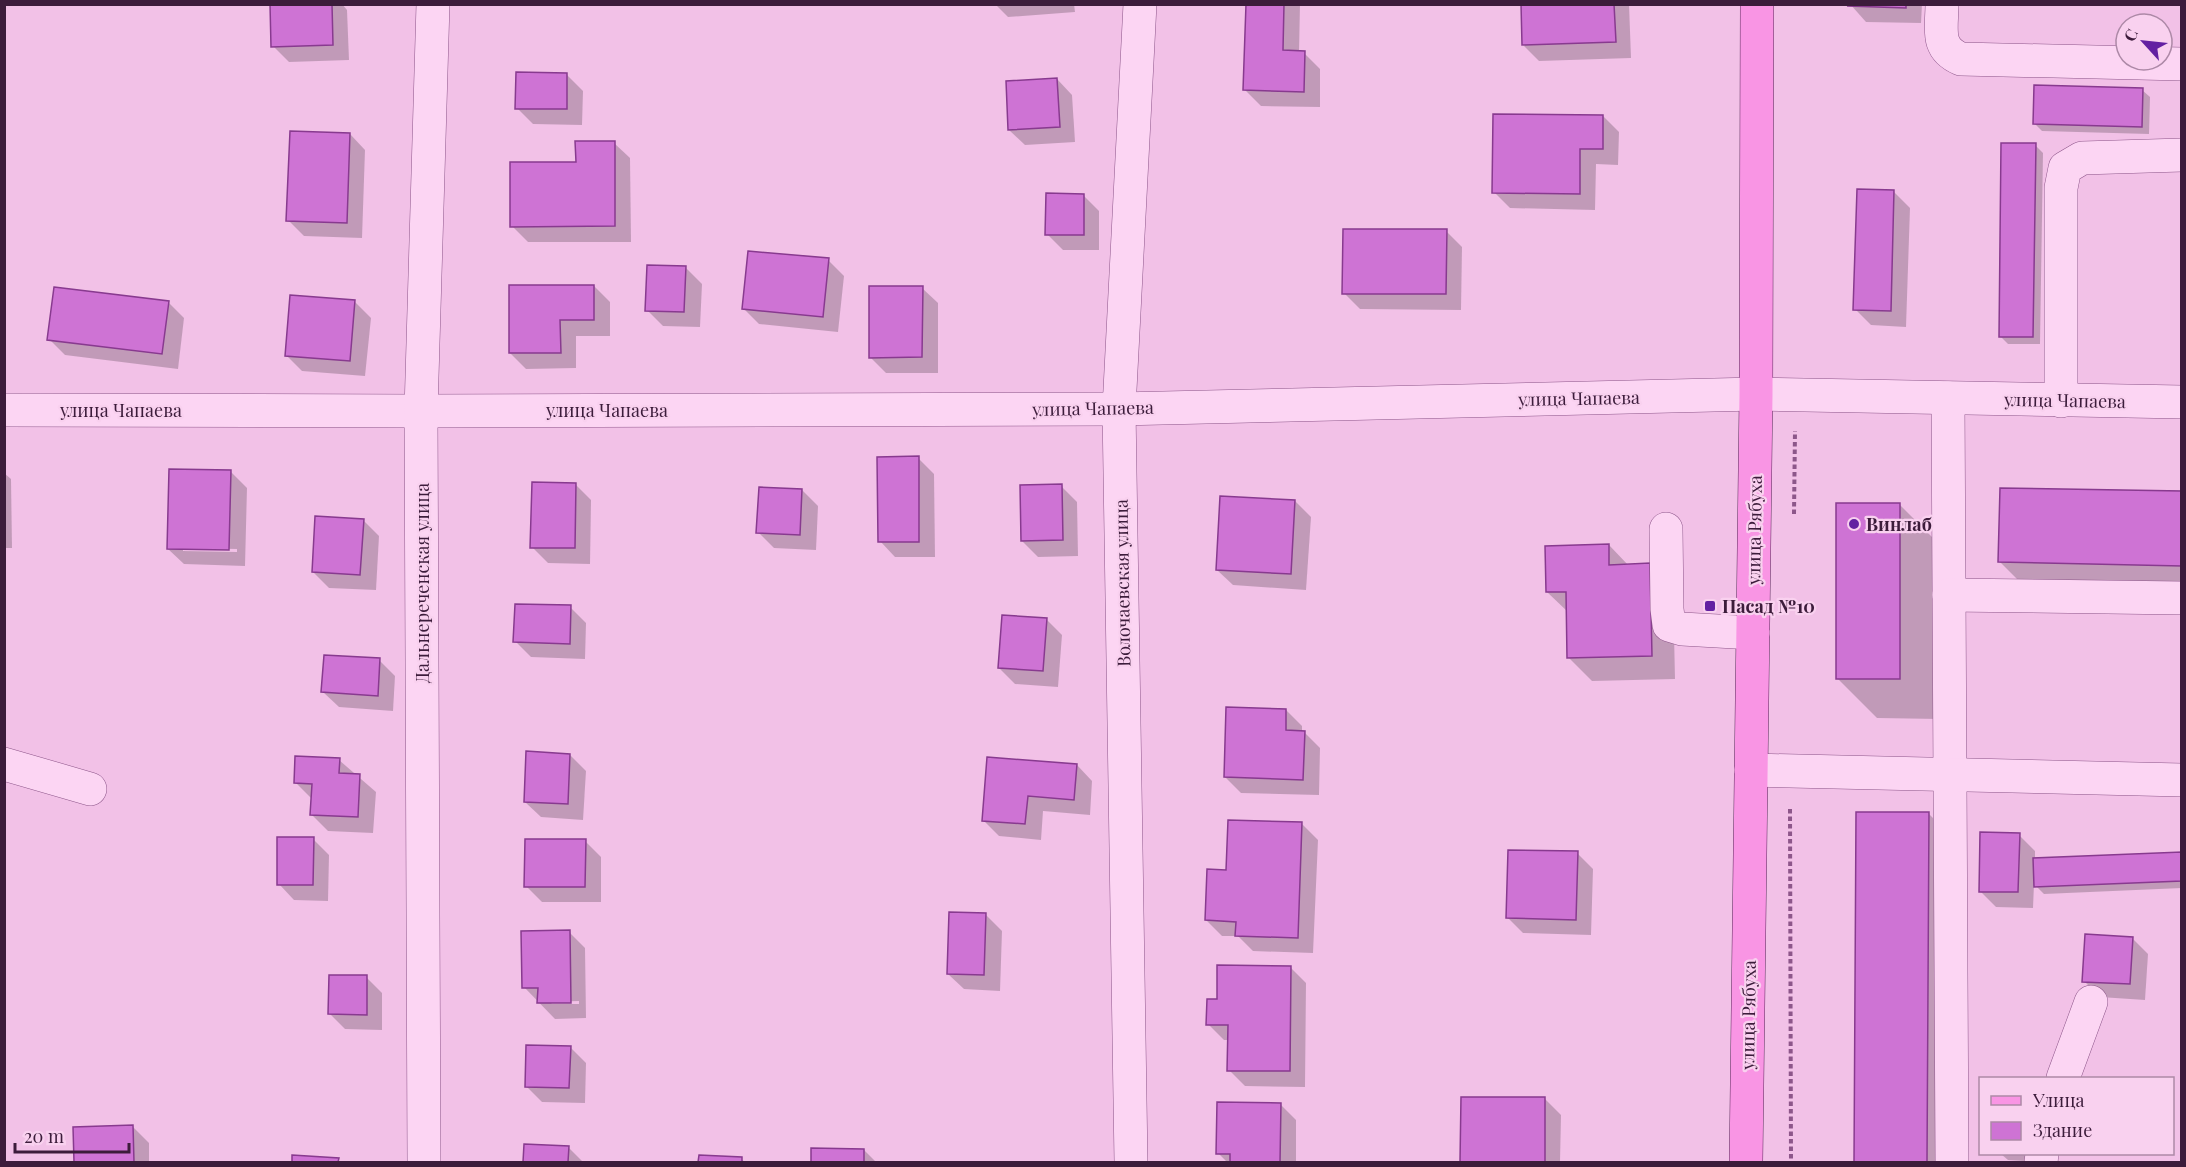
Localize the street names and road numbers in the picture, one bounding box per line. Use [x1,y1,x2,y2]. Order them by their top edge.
street label: улица Чапаева [1517,385,1640,411]
street label: улица Чапаева [2003,387,2126,413]
street label: улица Чапаева [1031,395,1154,421]
street label: улица Чапаева [59,398,182,422]
street label: улица Чапаева [545,398,668,422]
street label: улица Рябуха [1741,475,1767,586]
street label: Дальнереченская улица [410,483,434,683]
street label: Волочаевская улица [1109,499,1135,667]
street label: улица Рябуха [1735,960,1761,1071]

